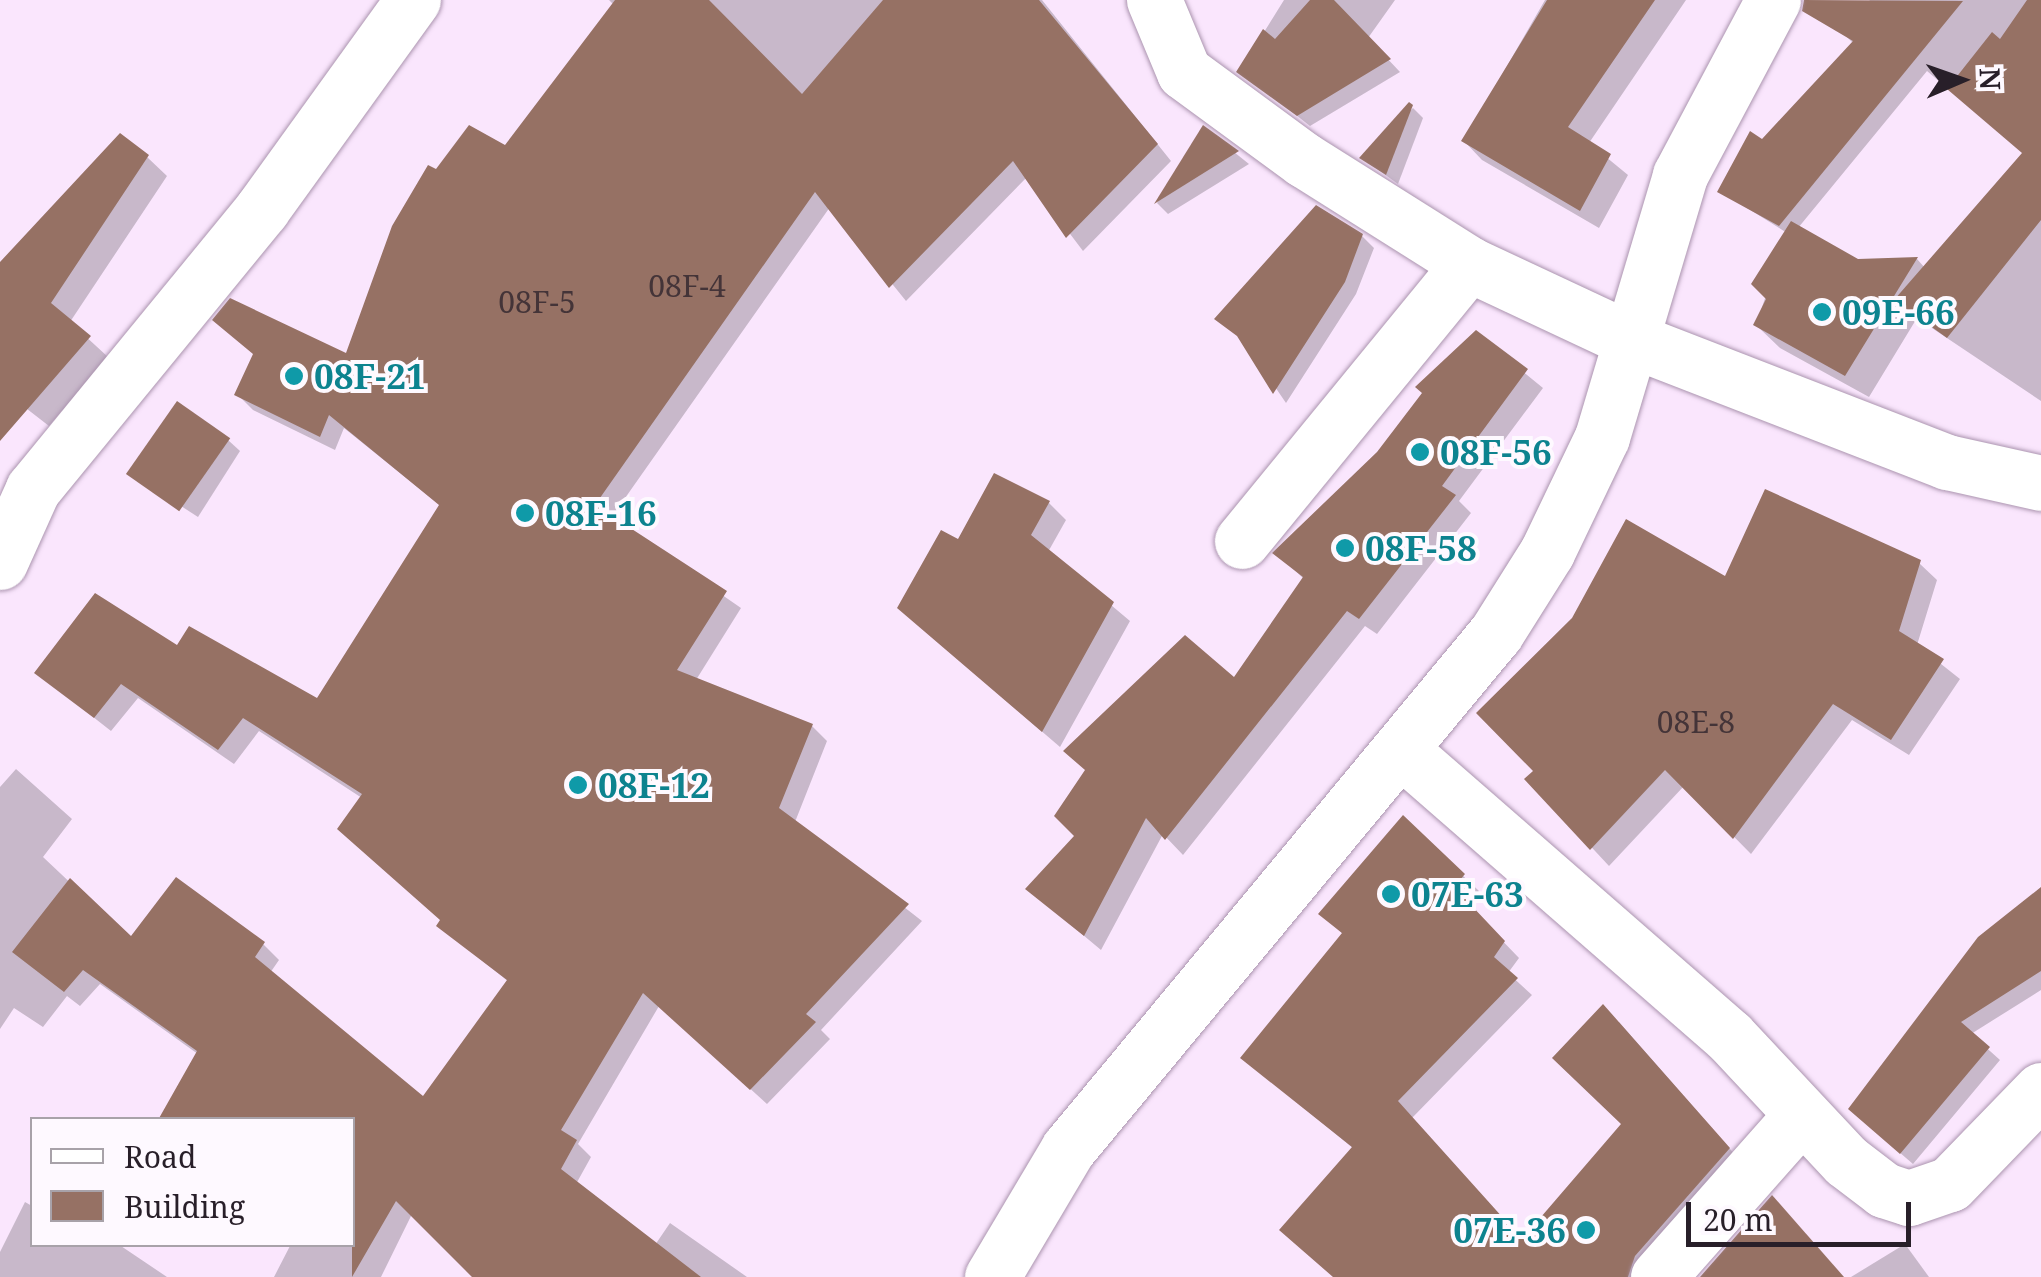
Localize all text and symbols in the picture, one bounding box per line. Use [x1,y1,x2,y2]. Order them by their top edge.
north arrow [1911,30,2011,130]
text: N [1972,67,2010,91]
house number: 08F-4 [648,268,726,304]
house number: 08F-5 [498,284,576,320]
place label: 09E-66 [1842,291,1955,333]
marker: 09E-66 [1811,301,1833,323]
place label: 08F-21 [314,355,426,397]
marker: 08F-21 [283,365,305,387]
place label: 08F-56 [1440,431,1552,473]
marker: 08F-56 [1409,441,1431,463]
place label: 08F-16 [545,492,657,534]
marker: 08F-16 [514,502,536,524]
place label: 08F-58 [1365,527,1477,569]
marker: 08F-58 [1334,537,1356,559]
house number: 08E-8 [1657,704,1735,740]
place label: 08F-12 [598,764,710,806]
marker: 08F-12 [567,774,589,796]
place label: 07E-63 [1411,873,1524,915]
marker: 07E-63 [1380,883,1402,905]
legend [30,1117,355,1247]
text: Road [124,1136,196,1177]
scale bar [1691,1182,1916,1244]
text: Building [124,1186,245,1227]
text: 20 m [1703,1199,1773,1240]
place label: 07E-36 [1453,1209,1566,1251]
marker: 07E-36 [1575,1219,1597,1241]

